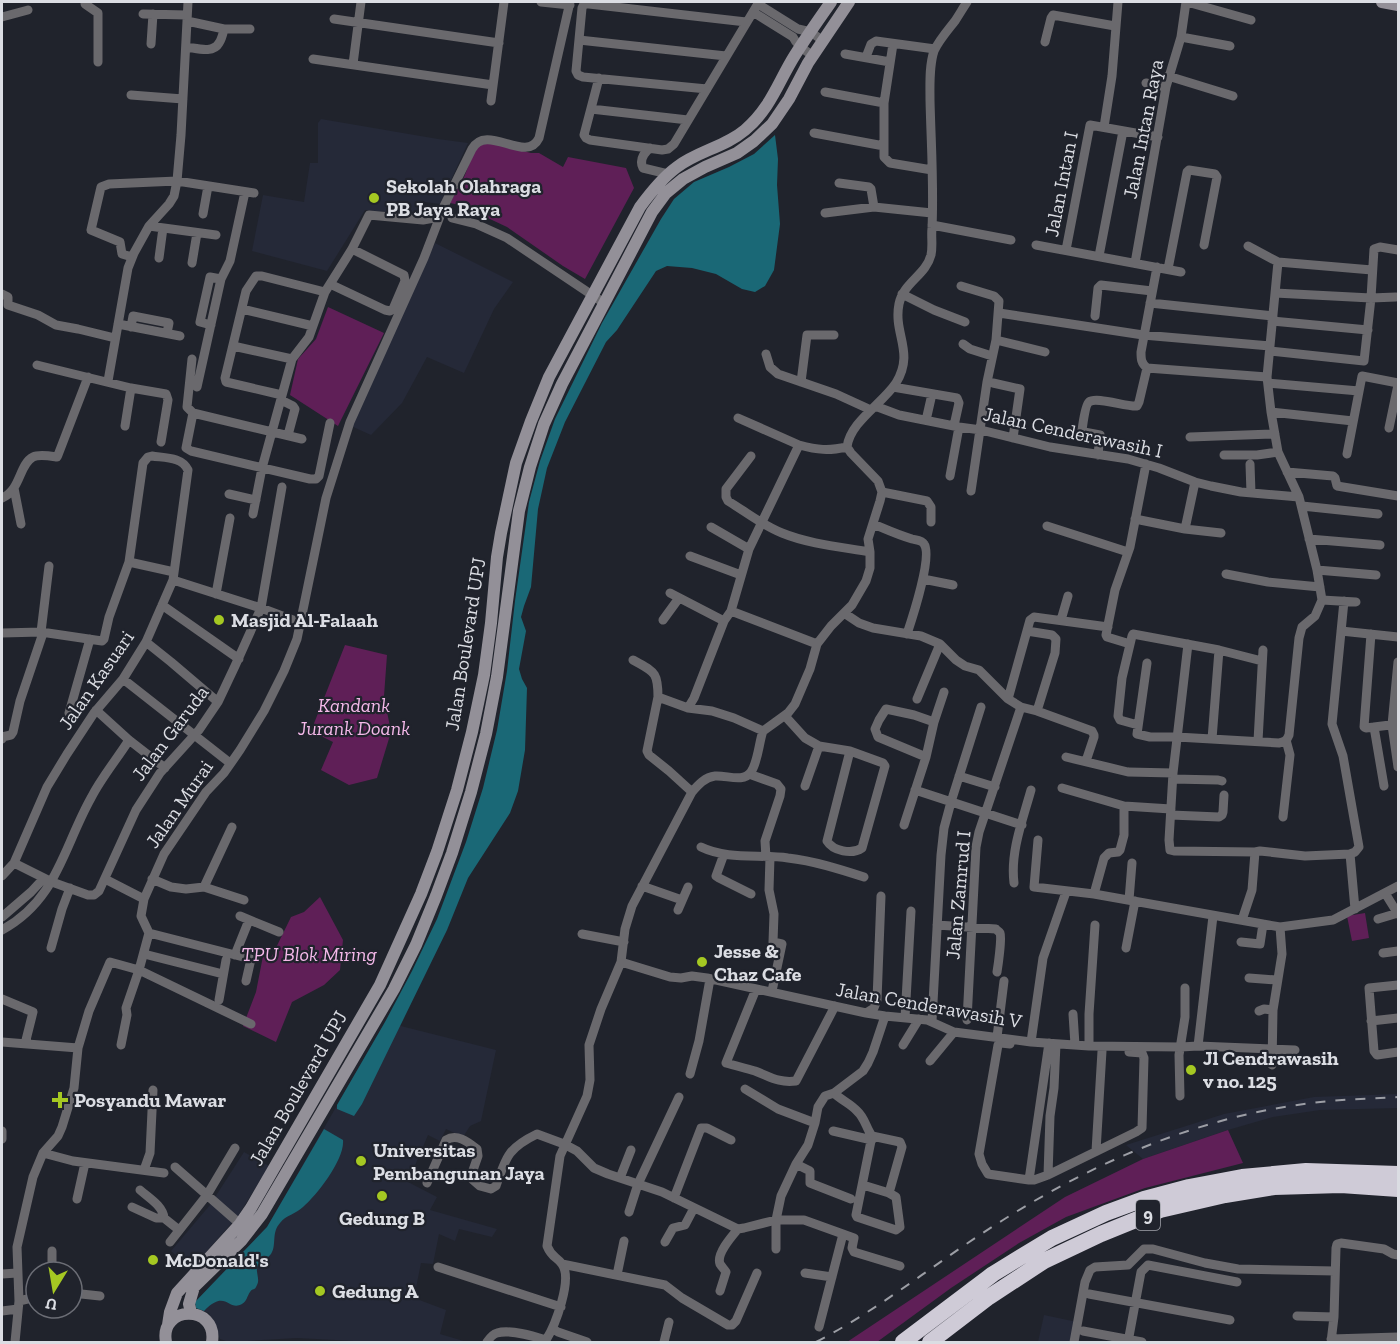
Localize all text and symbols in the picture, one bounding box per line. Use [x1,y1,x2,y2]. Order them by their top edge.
street label: Jalan Intan Raya [1118,57,1168,201]
street label: Jalan Intan I [1039,129,1083,239]
place label: Sekolah Olahraga PB Jaya Raya [386,174,541,221]
marker: Sekolah Olahraga PB Jaya Raya [367,191,381,205]
street label: Jalan Cenderawasih I [981,401,1165,463]
street label: Jalan Boulevard UPJ [439,556,491,732]
place label: Masjid Al-Falaah [231,608,378,632]
marker: Masjid Al-Falaah [212,613,226,627]
street label: Jalan Kasuari [53,626,139,734]
street label: Jalan Garuda [126,680,214,785]
park label: Kandank Jurank Doank [297,693,410,740]
street label: Jalan Murai [140,755,218,852]
street label: Jalan Zamrud I [940,830,976,960]
place label: Jesse & Chaz Cafe [714,939,802,986]
park label: TPU Blok Miring [241,942,377,966]
marker: Jesse & Chaz Cafe [695,955,709,969]
street label: Jalan Cenderawasih V [834,977,1024,1033]
street label: Jalan Boulevard UPJ [244,1006,352,1170]
place label: Jl Cendrawasih v no. 125 [1203,1046,1339,1093]
marker: Jl Cendrawasih v no. 125 [1184,1063,1198,1077]
place label: Posyandu Mawar [74,1088,226,1112]
marker: Posyandu Mawar [51,1091,69,1109]
place label: Universitas Pembangunan Jaya [373,1138,545,1185]
marker: Universitas Pembangunan Jaya [354,1154,368,1168]
marker: Gedung B [375,1189,389,1203]
road number: 9 [1136,1200,1160,1230]
place label: Gedung B [339,1206,425,1230]
place label: McDonald's [165,1248,269,1272]
marker: McDonald's [146,1253,160,1267]
north arrow [24,1260,84,1320]
place label: Gedung A [332,1279,419,1303]
marker: Gedung A [313,1284,327,1298]
text: U [43,1294,59,1315]

